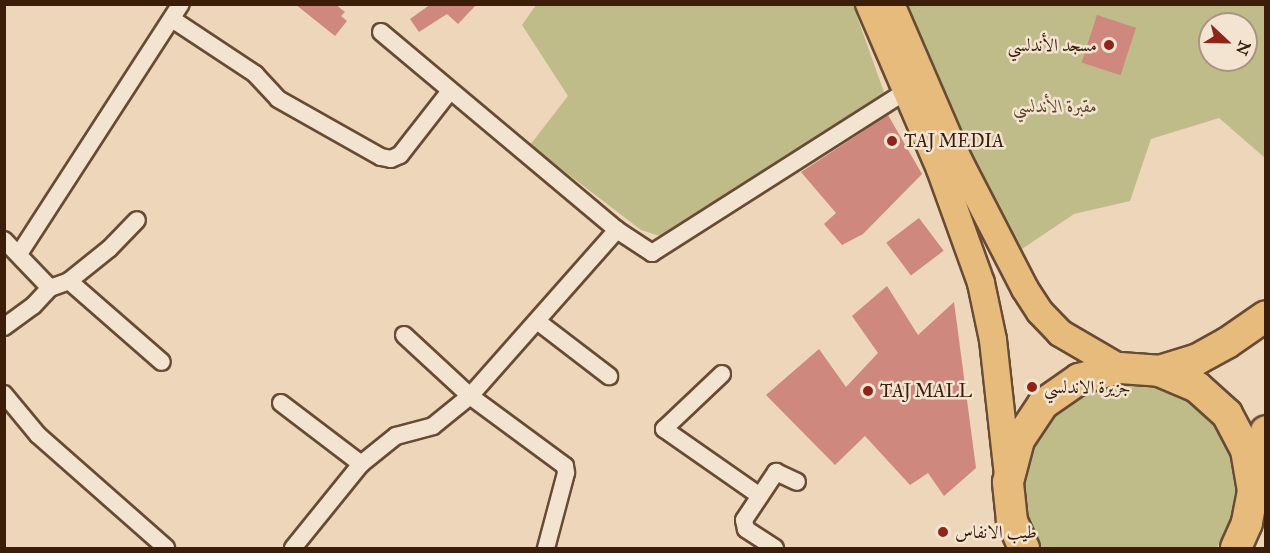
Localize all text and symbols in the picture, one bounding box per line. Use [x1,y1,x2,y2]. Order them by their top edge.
north arrow [1198,12,1258,72]
place label: مسجد الأندلسي [1007,34,1097,56]
marker: مسجد الأندلسي [1102,38,1116,52]
text: N [1232,38,1255,58]
park label: مقبرة الأندلسي [1013,95,1097,117]
place label: TAJ MEDIA [904,130,1004,152]
marker: TAJ MEDIA [885,134,899,148]
place label: جزيرة الاندلسي [1044,376,1131,398]
place label: TAJ MALL [880,380,972,402]
marker: جزيرة الاندلسي [1025,380,1039,394]
marker: TAJ MALL [861,384,875,398]
place label: طيب الانفاس [955,521,1037,543]
marker: طيب الانفاس [936,525,950,539]

